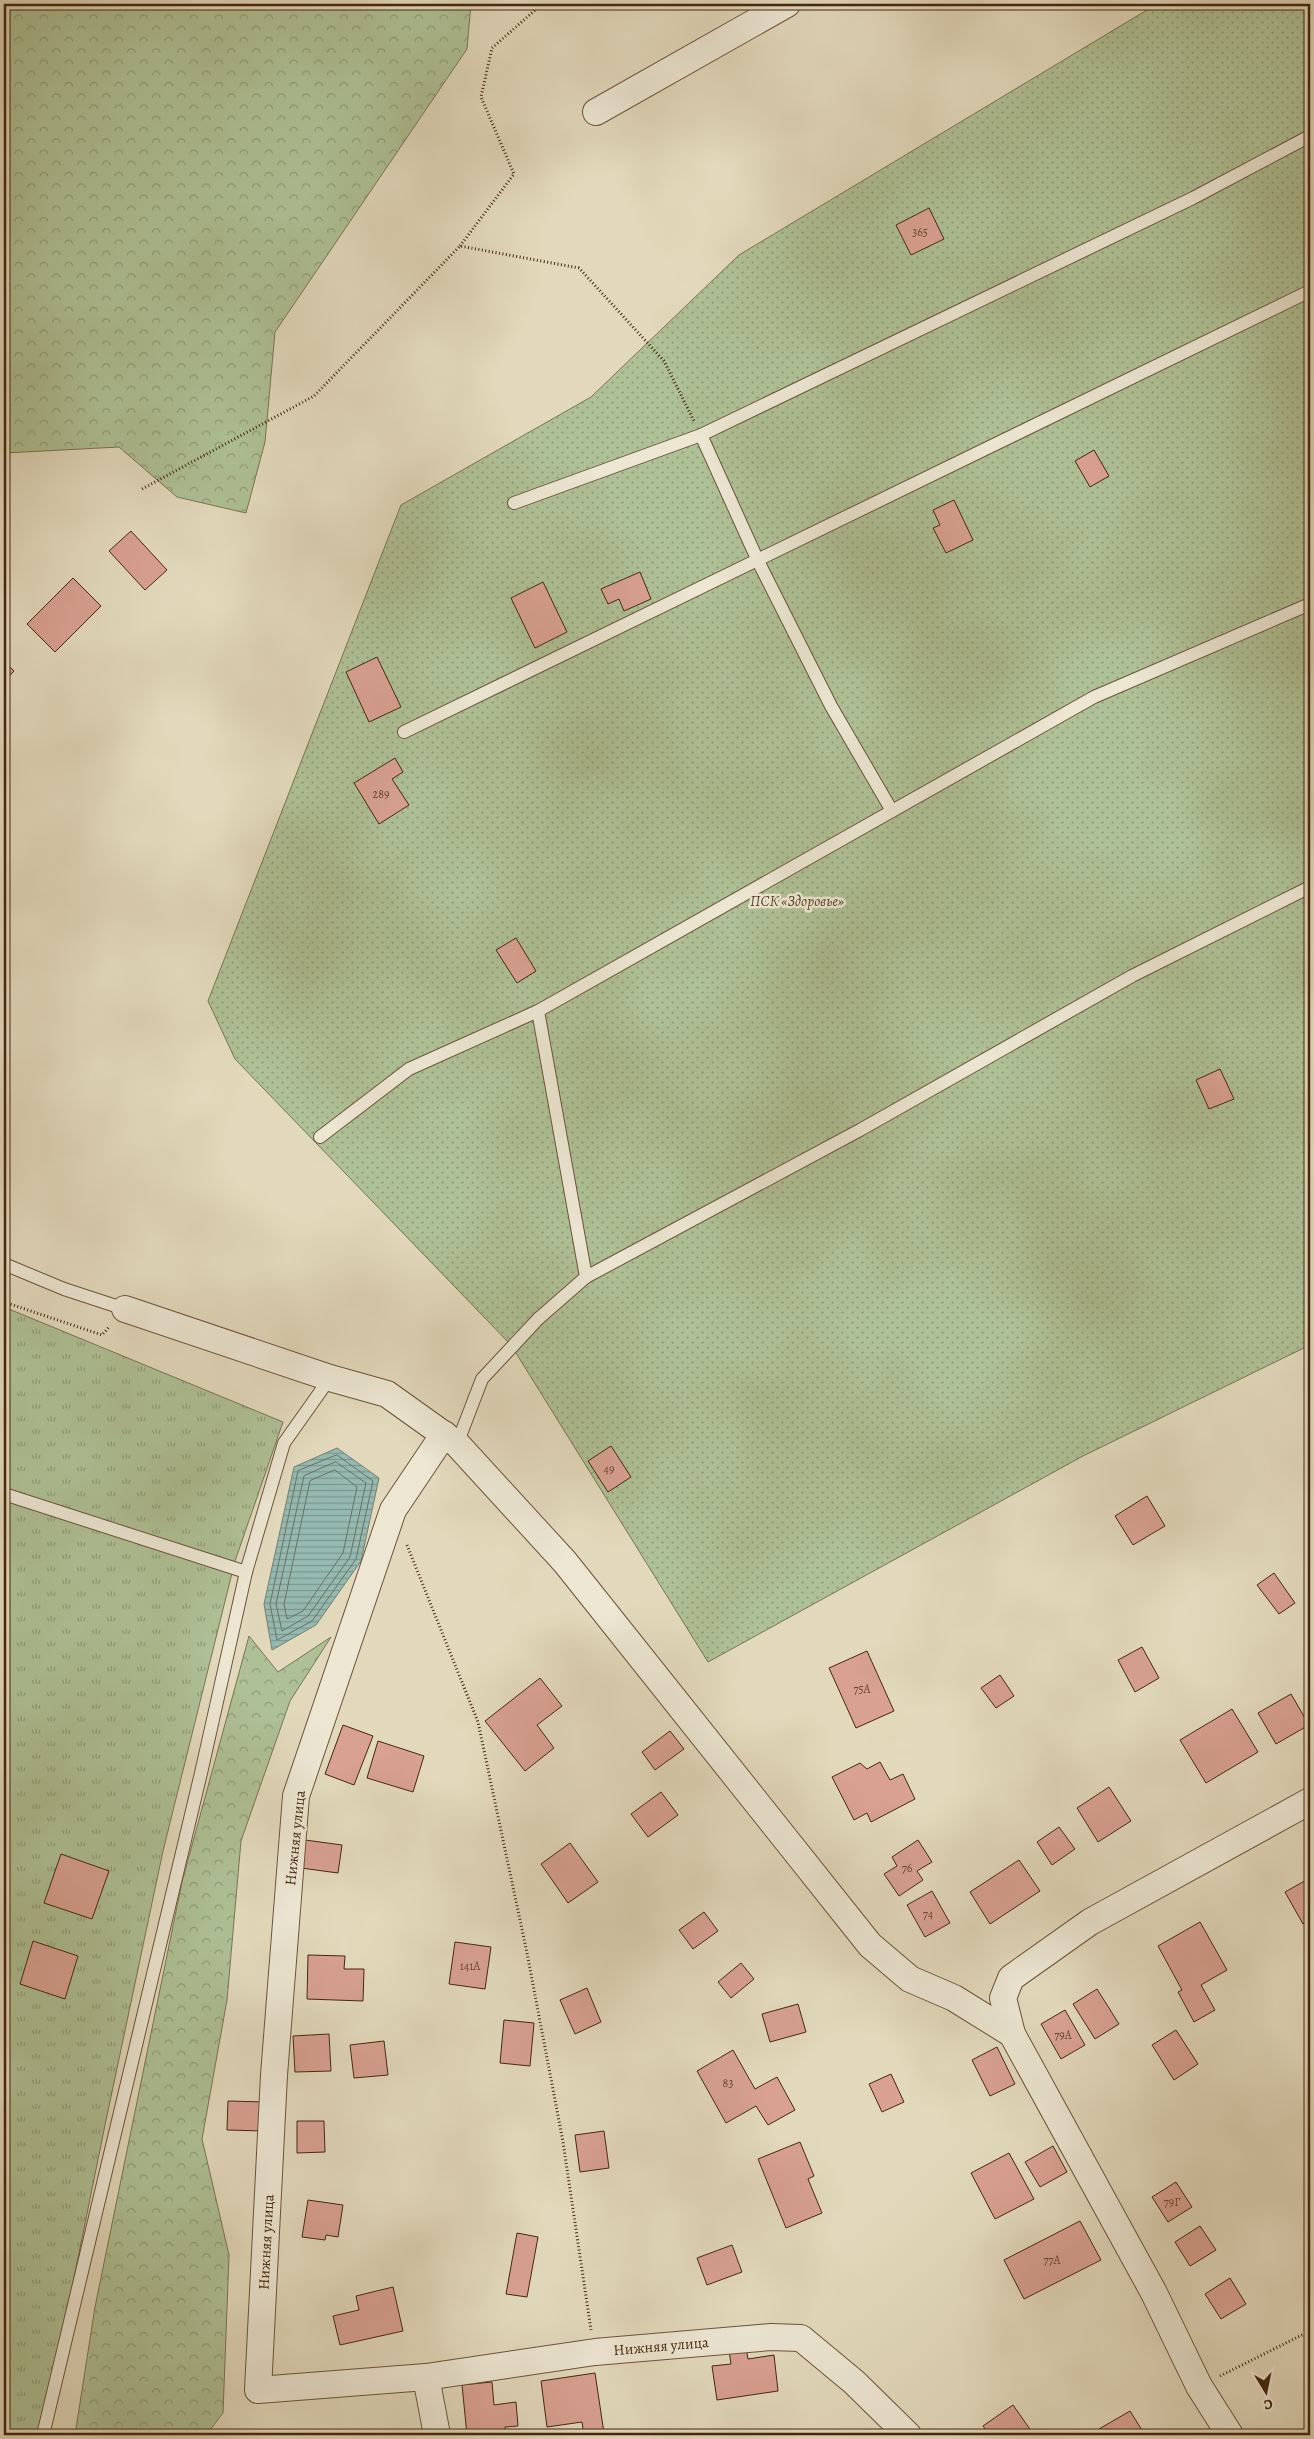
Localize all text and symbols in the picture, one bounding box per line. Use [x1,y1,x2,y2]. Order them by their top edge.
house number: 365 [912,224,928,240]
house number: 289 [373,786,389,802]
park label: ПСК «Здоровье» [750,891,844,911]
house number: 49 [604,1461,614,1477]
house number: 75А [853,1681,872,1697]
street label: Нижняя улица [280,1789,310,1887]
house number: 76 [902,1860,913,1876]
house number: 74 [923,1906,934,1922]
house number: 141А [460,1958,481,1974]
house number: 79А [1054,2027,1073,2043]
house number: 83 [723,2075,733,2091]
street label: Нижняя улица [254,2194,278,2290]
house number: 79Г [1164,2194,1180,2210]
house number: 77А [1043,2252,1062,2268]
street label: Нижняя улица [612,2332,710,2360]
north arrow [1242,2366,1292,2416]
text: С [1262,2394,1274,2414]

